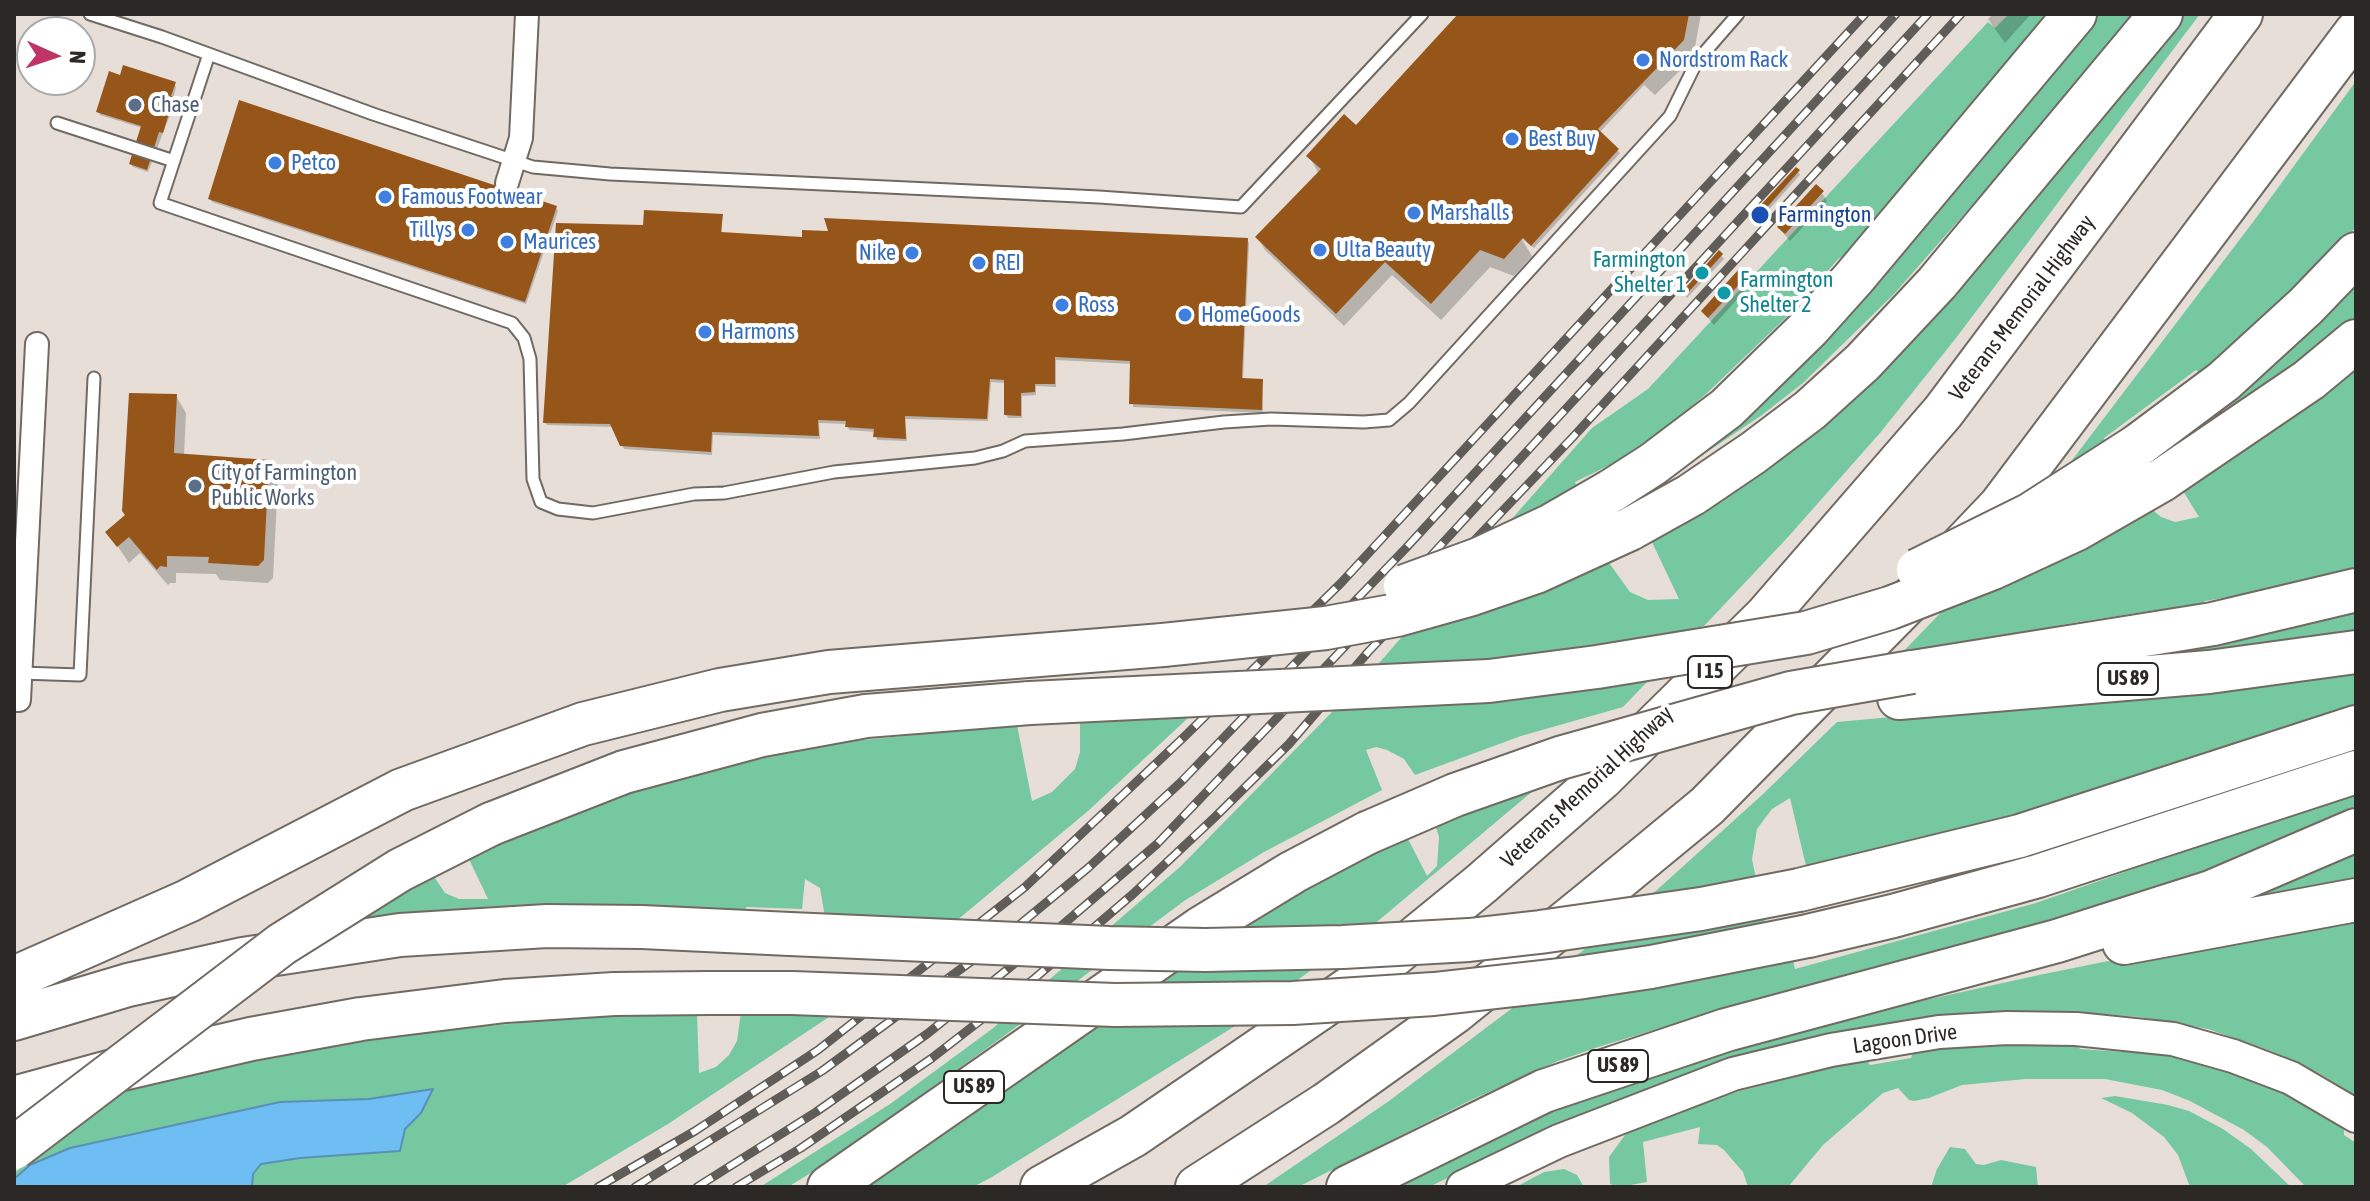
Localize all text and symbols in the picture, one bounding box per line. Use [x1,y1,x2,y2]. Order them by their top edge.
north arrow [16,16,96,96]
place label: Nordstrom Rack [1659,47,1788,73]
text: N [65,50,91,64]
marker: Nordstrom Rack [1634,51,1652,69]
place label: Chase [151,92,200,118]
marker: Chase [126,96,144,114]
place label: Best Buy [1528,126,1596,152]
marker: Best Buy [1503,130,1521,148]
place label: Petco [291,150,336,176]
marker: Petco [266,154,284,172]
place label: Famous Footwear [401,184,542,210]
marker: Famous Footwear [376,188,394,206]
place label: Marshalls [1430,200,1510,226]
place label: Farmington [1778,202,1871,228]
marker: Marshalls [1405,204,1423,222]
marker: Farmington [1749,204,1771,226]
street label: Veterans Memorial Highway [1944,210,2100,406]
place label: Tillys [409,217,452,243]
marker: Tillys [459,221,477,239]
place label: Maurices [523,229,596,255]
marker: Maurices [498,233,516,251]
place label: Ulta Beauty [1336,237,1431,263]
place label: Nike [859,240,896,266]
marker: Ulta Beauty [1311,241,1329,259]
marker: Nike [903,244,921,262]
place label: Farmington Shelter 1 [1593,247,1686,298]
place label: REI [995,250,1021,276]
marker: REI [970,254,988,272]
marker: Farmington Shelter 1 [1693,264,1711,282]
place label: Farmington Shelter 2 [1740,267,1833,318]
marker: Farmington Shelter 2 [1715,284,1733,302]
place label: Ross [1078,292,1115,318]
marker: Ross [1053,296,1071,314]
place label: HomeGoods [1201,302,1300,328]
marker: HomeGoods [1176,306,1194,324]
place label: Harmons [721,319,795,345]
marker: Harmons [696,323,714,341]
place label: City of Farmington Public Works [211,460,357,512]
marker: City of Farmington Public Works [186,477,204,495]
road number: I 15 [1688,656,1732,688]
road number: US 89 [2098,663,2158,695]
street label: Veterans Memorial Highway [1495,700,1679,874]
street label: Lagoon Drive [1851,1019,1959,1059]
road number: US 89 [1588,1050,1648,1082]
road number: US 89 [944,1071,1004,1103]

